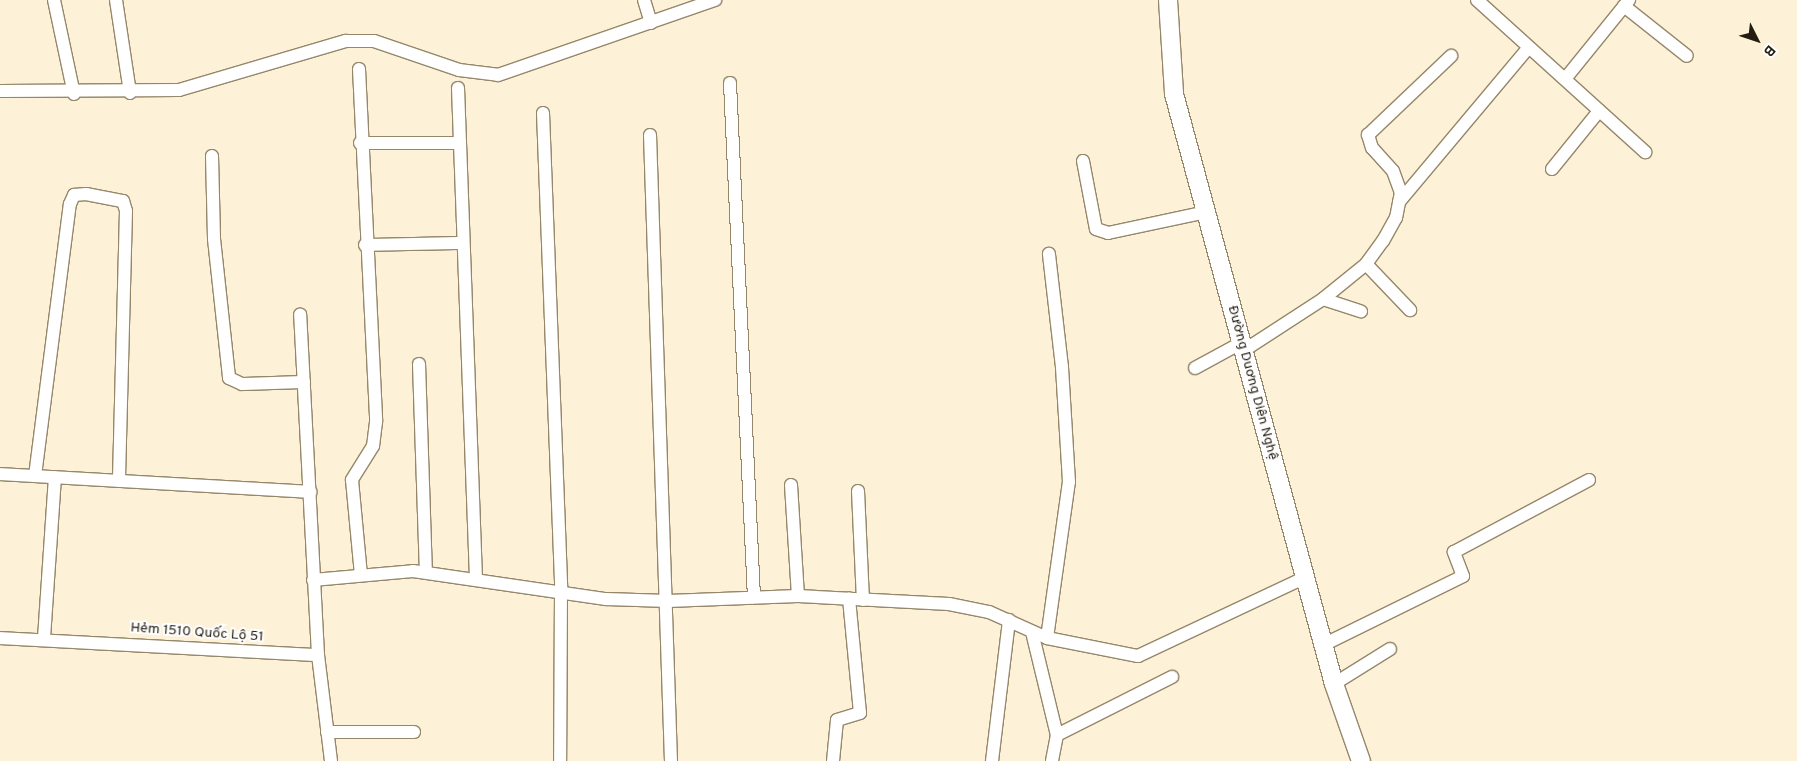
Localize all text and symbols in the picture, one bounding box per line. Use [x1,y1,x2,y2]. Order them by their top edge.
north arrow [1732,15,1782,65]
text: B [1759,41,1778,59]
street label: Đường Duơng Diên Nghệ [1223,304,1281,462]
street label: Hẻm 1510 Quốc Lộ 51 [130,620,264,646]

